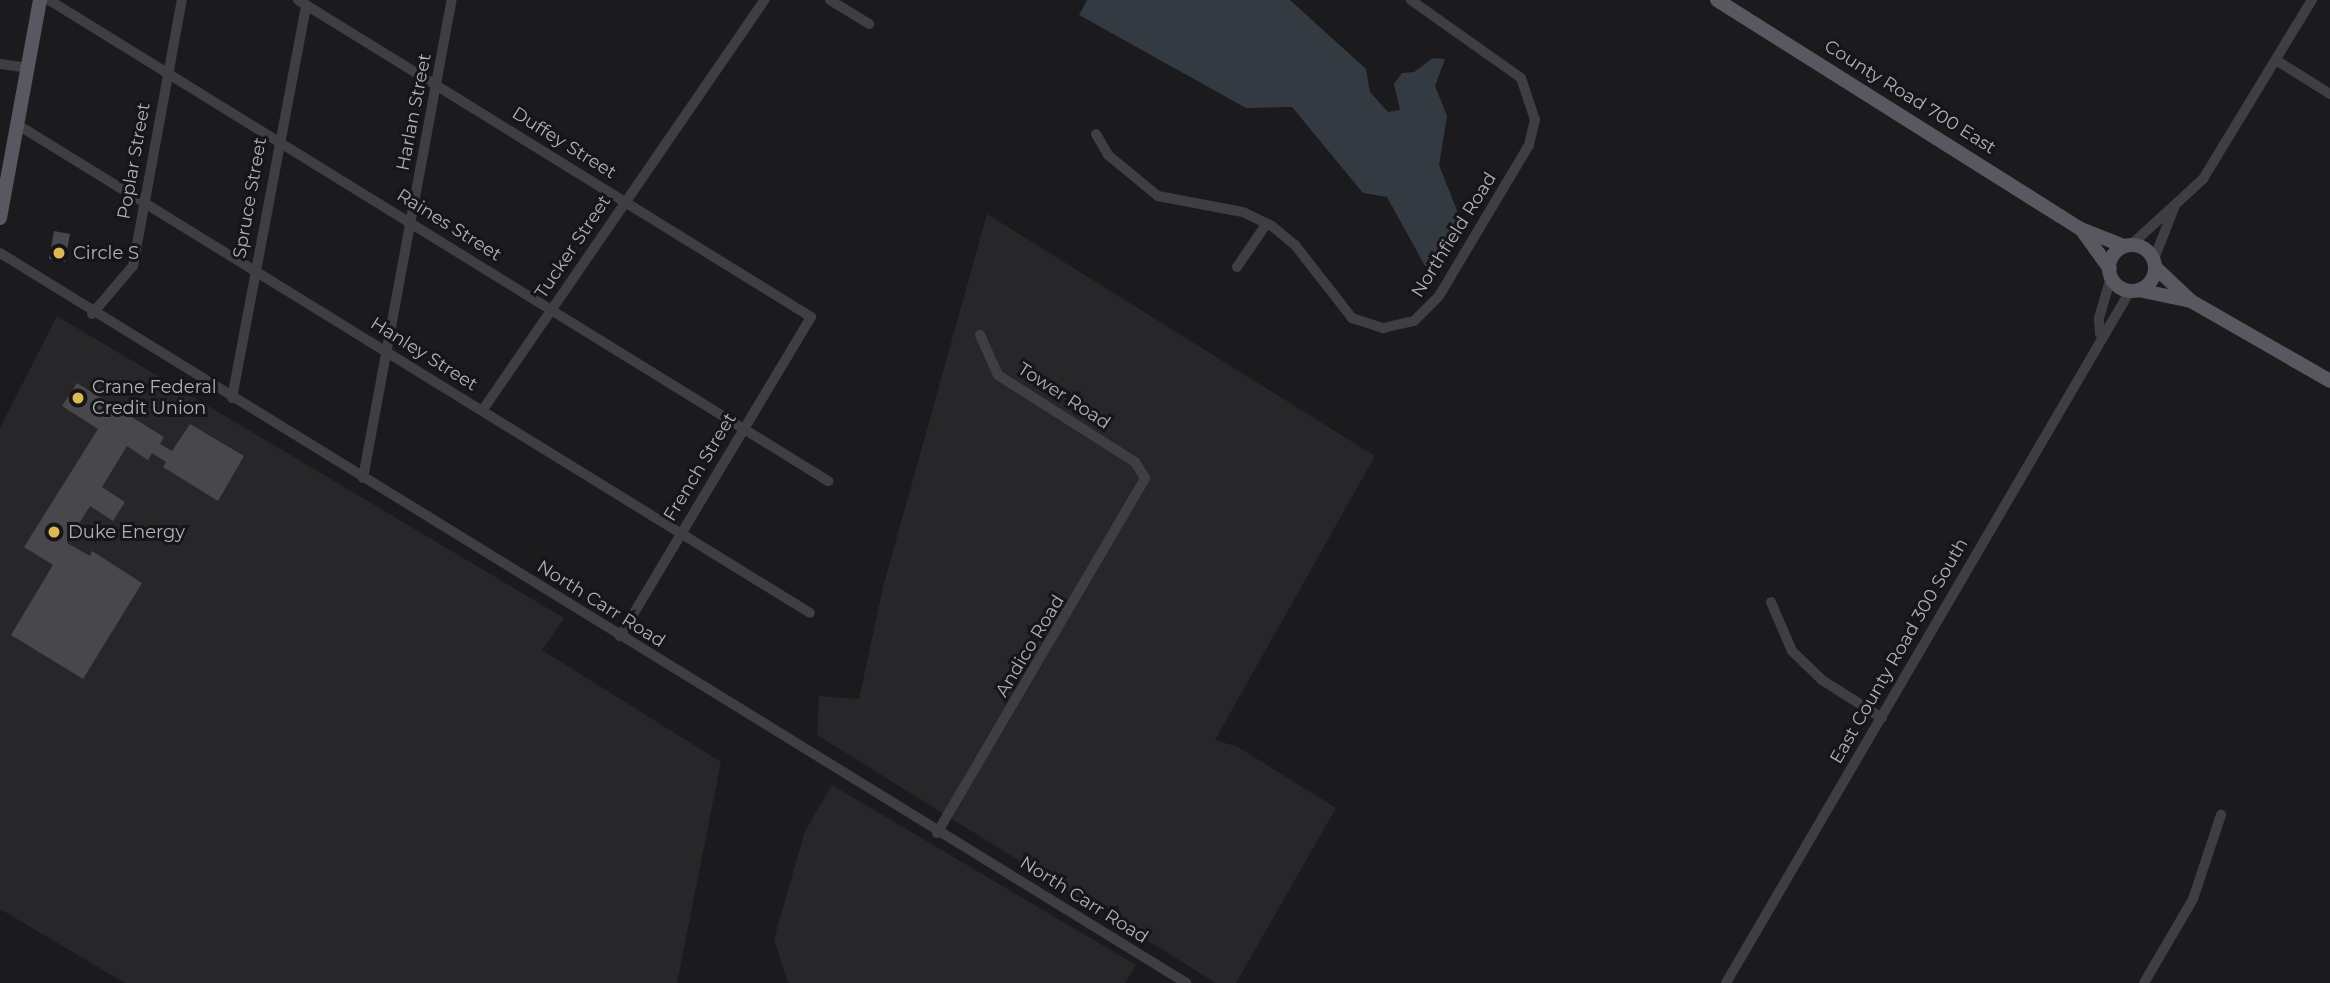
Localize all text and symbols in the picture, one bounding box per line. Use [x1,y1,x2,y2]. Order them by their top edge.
street label: County Road 700 East [1820,35,2000,159]
street label: Harlan Street [392,51,436,173]
street label: Poplar Street [113,101,155,221]
street label: Duffey Street [508,102,620,184]
street label: Spruce Street [229,136,271,260]
street label: Northfield Road [1407,168,1501,302]
street label: Raines Street [393,184,505,266]
street label: Tucker Street [531,191,615,303]
place label: Circle S [73,242,139,264]
marker: Circle S [51,245,67,261]
street label: Hanley Street [367,313,481,395]
street label: Tower Road [1014,358,1114,434]
place label: Crane Federal Credit Union [92,377,217,420]
marker: Crane Federal Credit Union [70,390,86,406]
street label: French Street [659,409,741,525]
place label: Duke Energy [68,521,185,543]
marker: Duke Energy [46,524,62,540]
street label: East County Road 300 South [1825,534,1973,768]
street label: North Carr Road [533,556,669,652]
street label: Andico Road [991,591,1069,701]
street label: North Carr Road [1016,852,1152,948]

